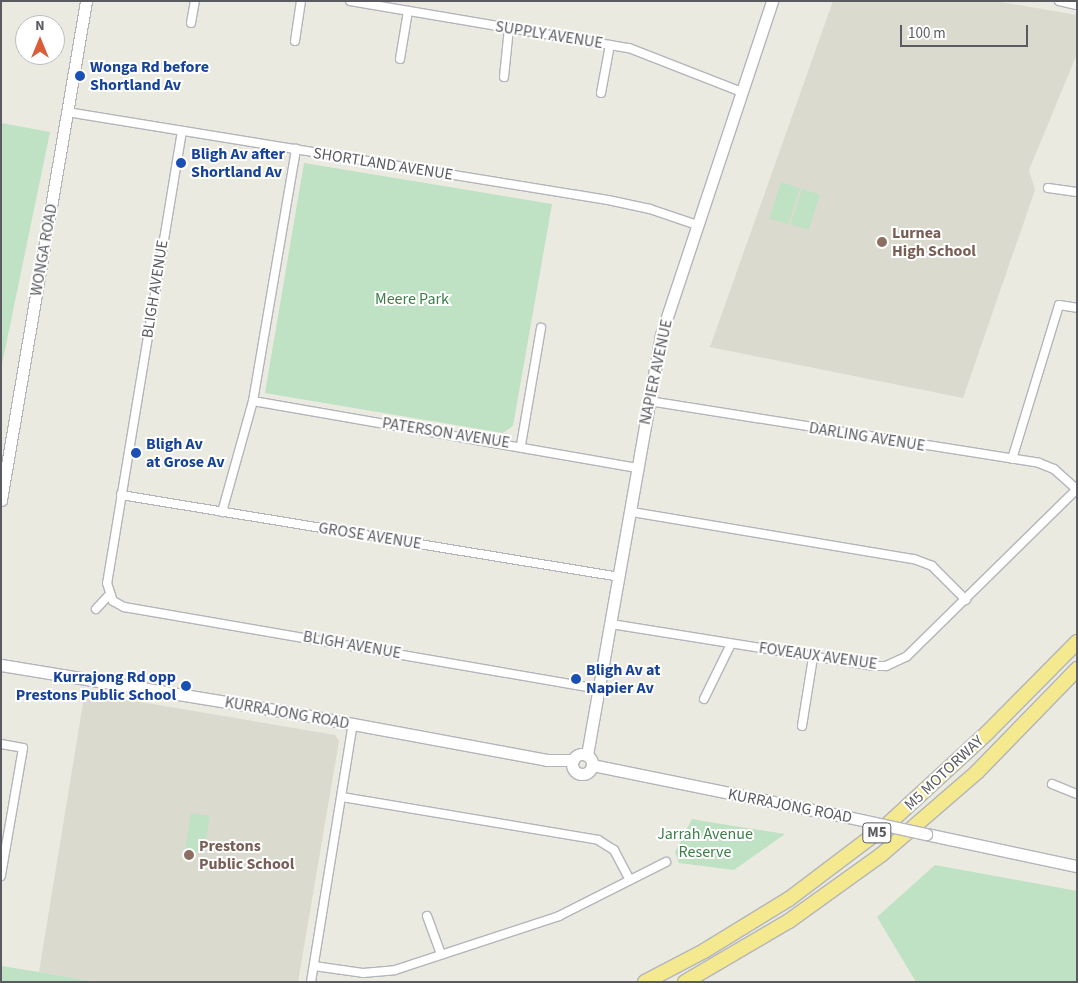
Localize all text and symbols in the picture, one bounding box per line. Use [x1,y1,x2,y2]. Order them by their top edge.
north arrow [15,15,65,65]
scale bar [903,15,1030,47]
text: N [35,16,45,36]
street label: SUPPLY AVENUE [494,17,604,53]
text: 100 m [908,23,946,44]
place label: Wonga Rd before Shortland Av [90,57,209,95]
marker: Wonga Rd before Shortland Av [74,70,86,82]
street label: SHORTLAND AVENUE [312,143,454,185]
place label: Bligh Av after Shortland Av [191,144,285,182]
marker: Bligh Av after Shortland Av [175,157,187,169]
street label: WONGA ROAD [26,202,62,298]
place label: Lurnea High School [892,223,976,261]
marker: Lurnea High School [876,236,888,248]
street label: BLIGH AVENUE [138,239,172,339]
park label: Meere Park [375,289,449,309]
street label: NAPIER AVENUE [635,318,677,426]
street label: PATERSON AVENUE [381,413,511,453]
street label: DARLING AVENUE [808,418,926,456]
place label: Bligh Av at Grose Av [146,434,225,472]
marker: Bligh Av at Grose Av [130,447,142,459]
street label: GROSE AVENUE [317,518,423,554]
street label: BLIGH AVENUE [302,627,402,663]
street label: FOVEAUX AVENUE [758,638,878,674]
place label: Bligh Av at Napier Av [586,660,660,698]
place label: Kurrajong Rd opp Prestons Public School [16,667,176,705]
marker: Bligh Av at Napier Av [570,673,582,685]
marker: Kurrajong Rd opp Prestons Public School [180,680,192,692]
street label: KURRAJONG ROAD [223,693,351,733]
street label: M5 MOTORWAY [900,731,988,815]
street label: KURRAJONG ROAD [726,785,854,827]
road number: M5 [862,820,892,846]
park label: Jarrah Avenue Reserve [657,824,753,862]
place label: Prestons Public School [199,836,294,874]
marker: Prestons Public School [183,849,195,861]

